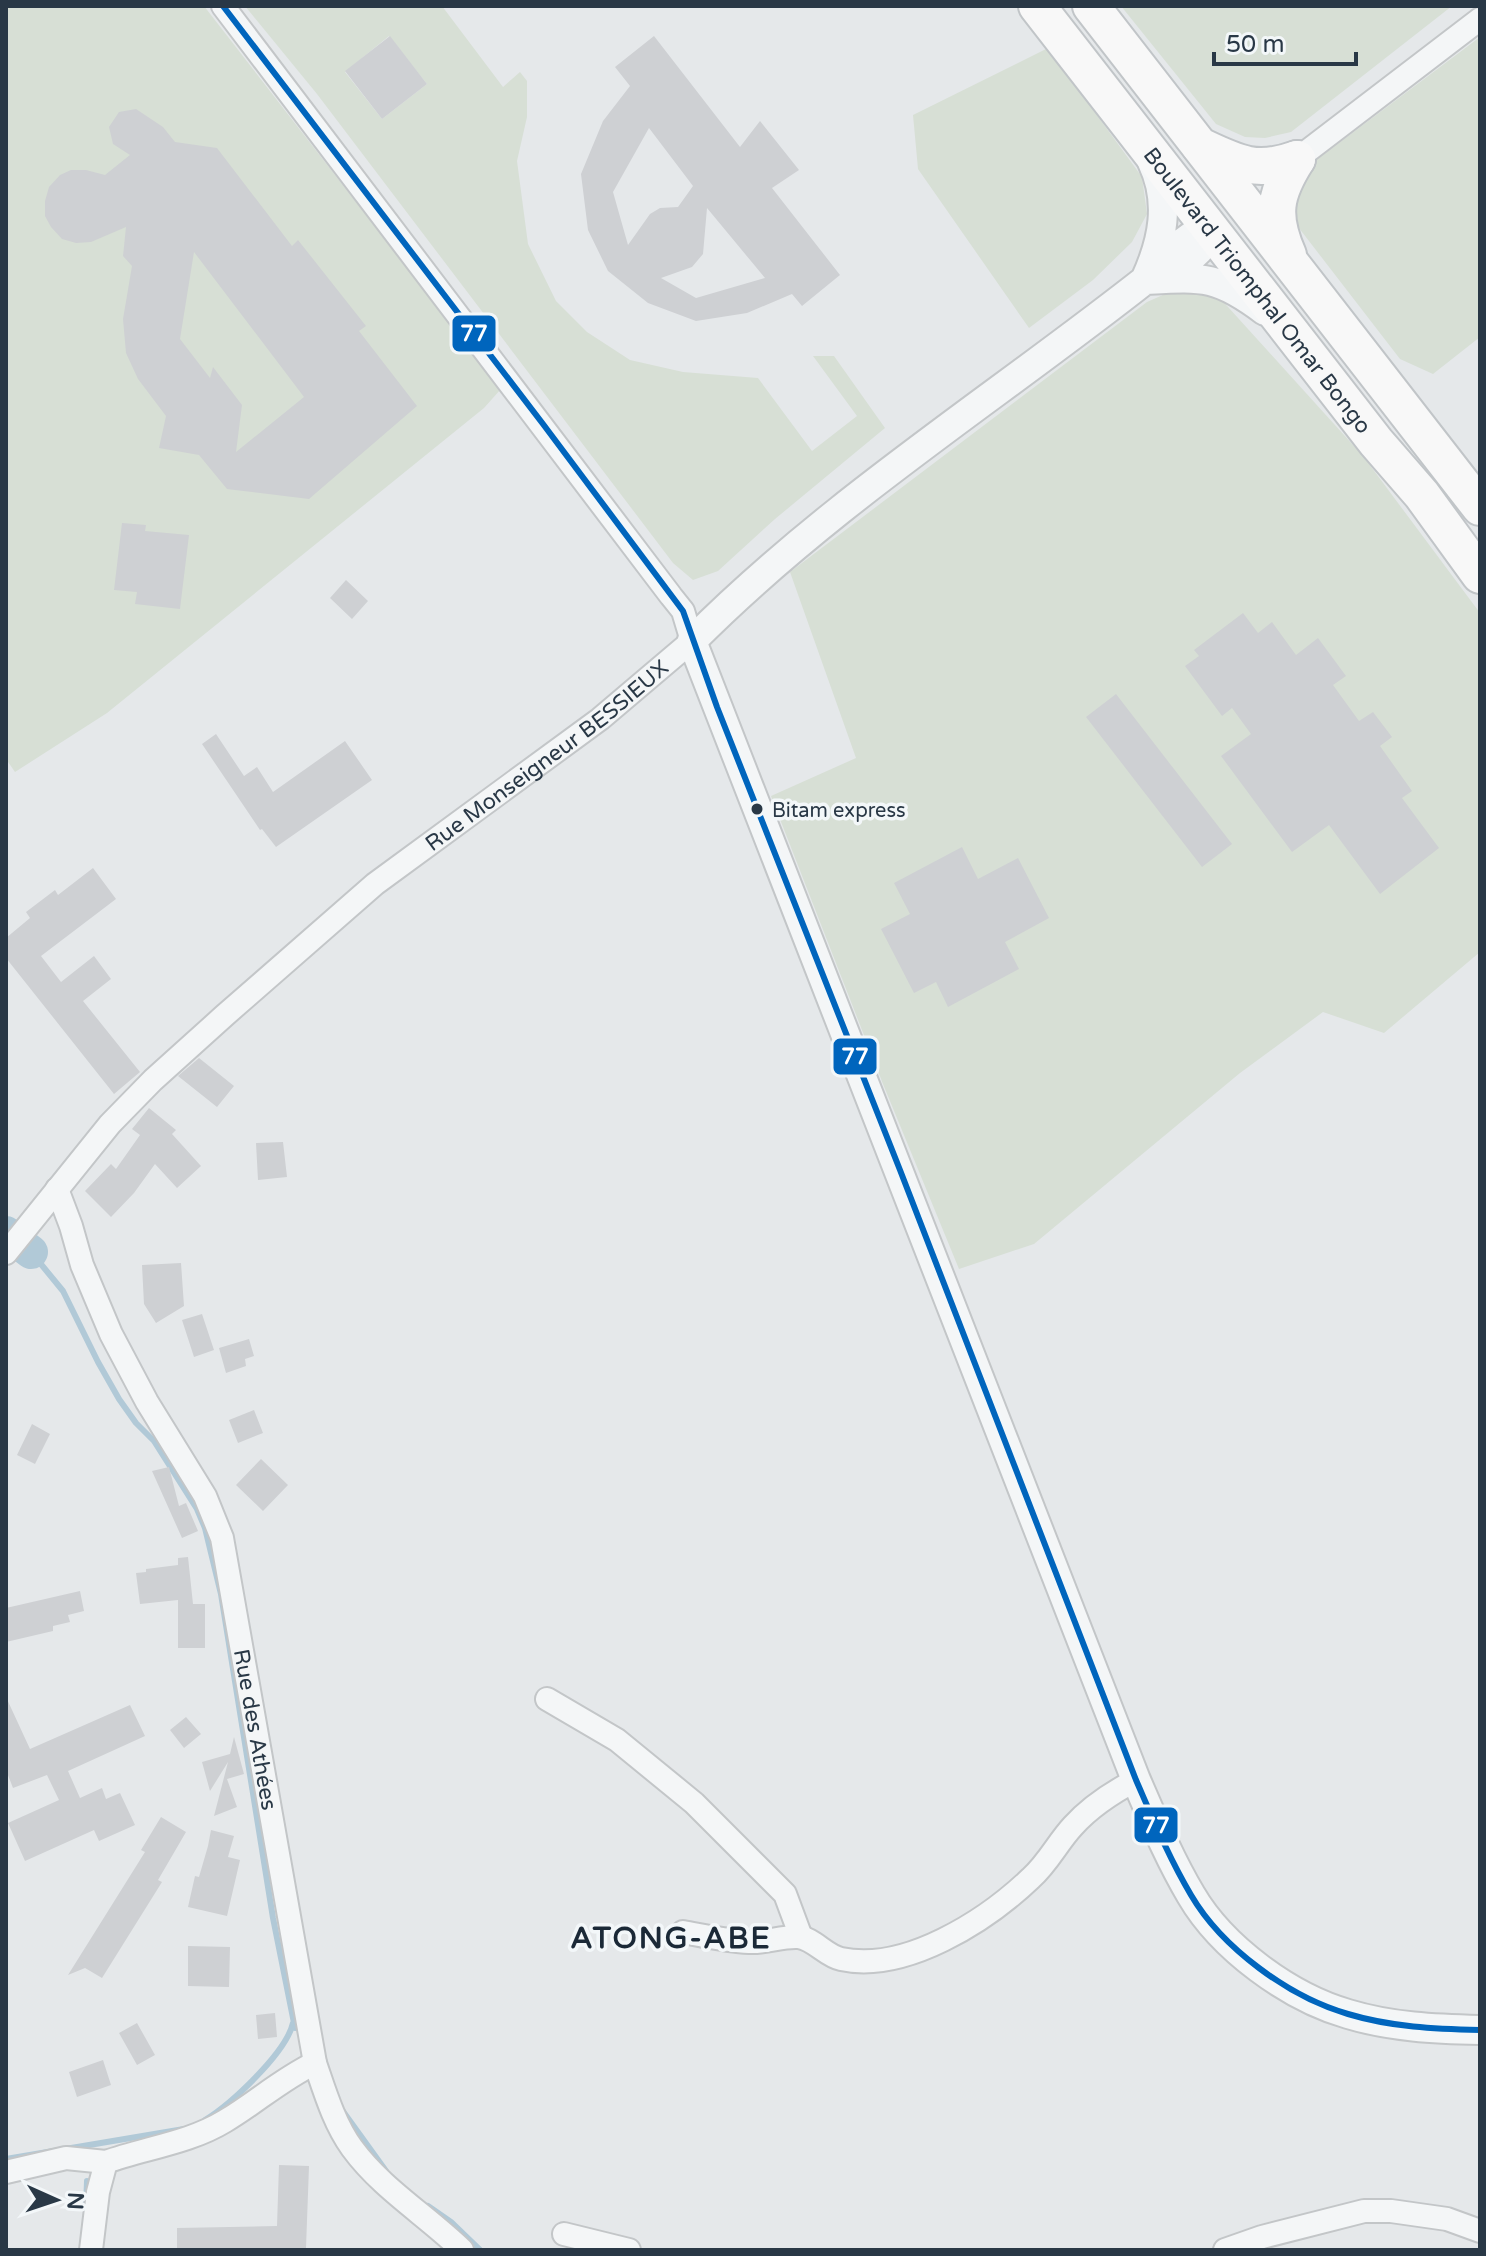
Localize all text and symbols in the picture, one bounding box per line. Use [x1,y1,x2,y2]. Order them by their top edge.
scale bar [1214,16,1356,66]
text: 50 m [1226,30,1284,59]
street label: Boulevard Triomphal Omar Bongo [1138,142,1377,439]
line badge: 77 [451,314,497,353]
text: 77 [460,321,488,347]
street label: Rue Monseigneur BESSIEUX [420,655,674,857]
place label: Bitam express [772,799,906,823]
marker: Bitam express [749,801,765,817]
line badge: 77 [832,1037,878,1076]
text: 77 [841,1044,869,1070]
street label: Rue des Athées [228,1647,282,1812]
line badge: 77 [1133,1806,1179,1844]
text: 77 [1142,1813,1170,1839]
district label: ATONG-ABE [570,1920,772,1957]
north arrow [16,2160,96,2240]
text: N [62,2191,88,2210]

